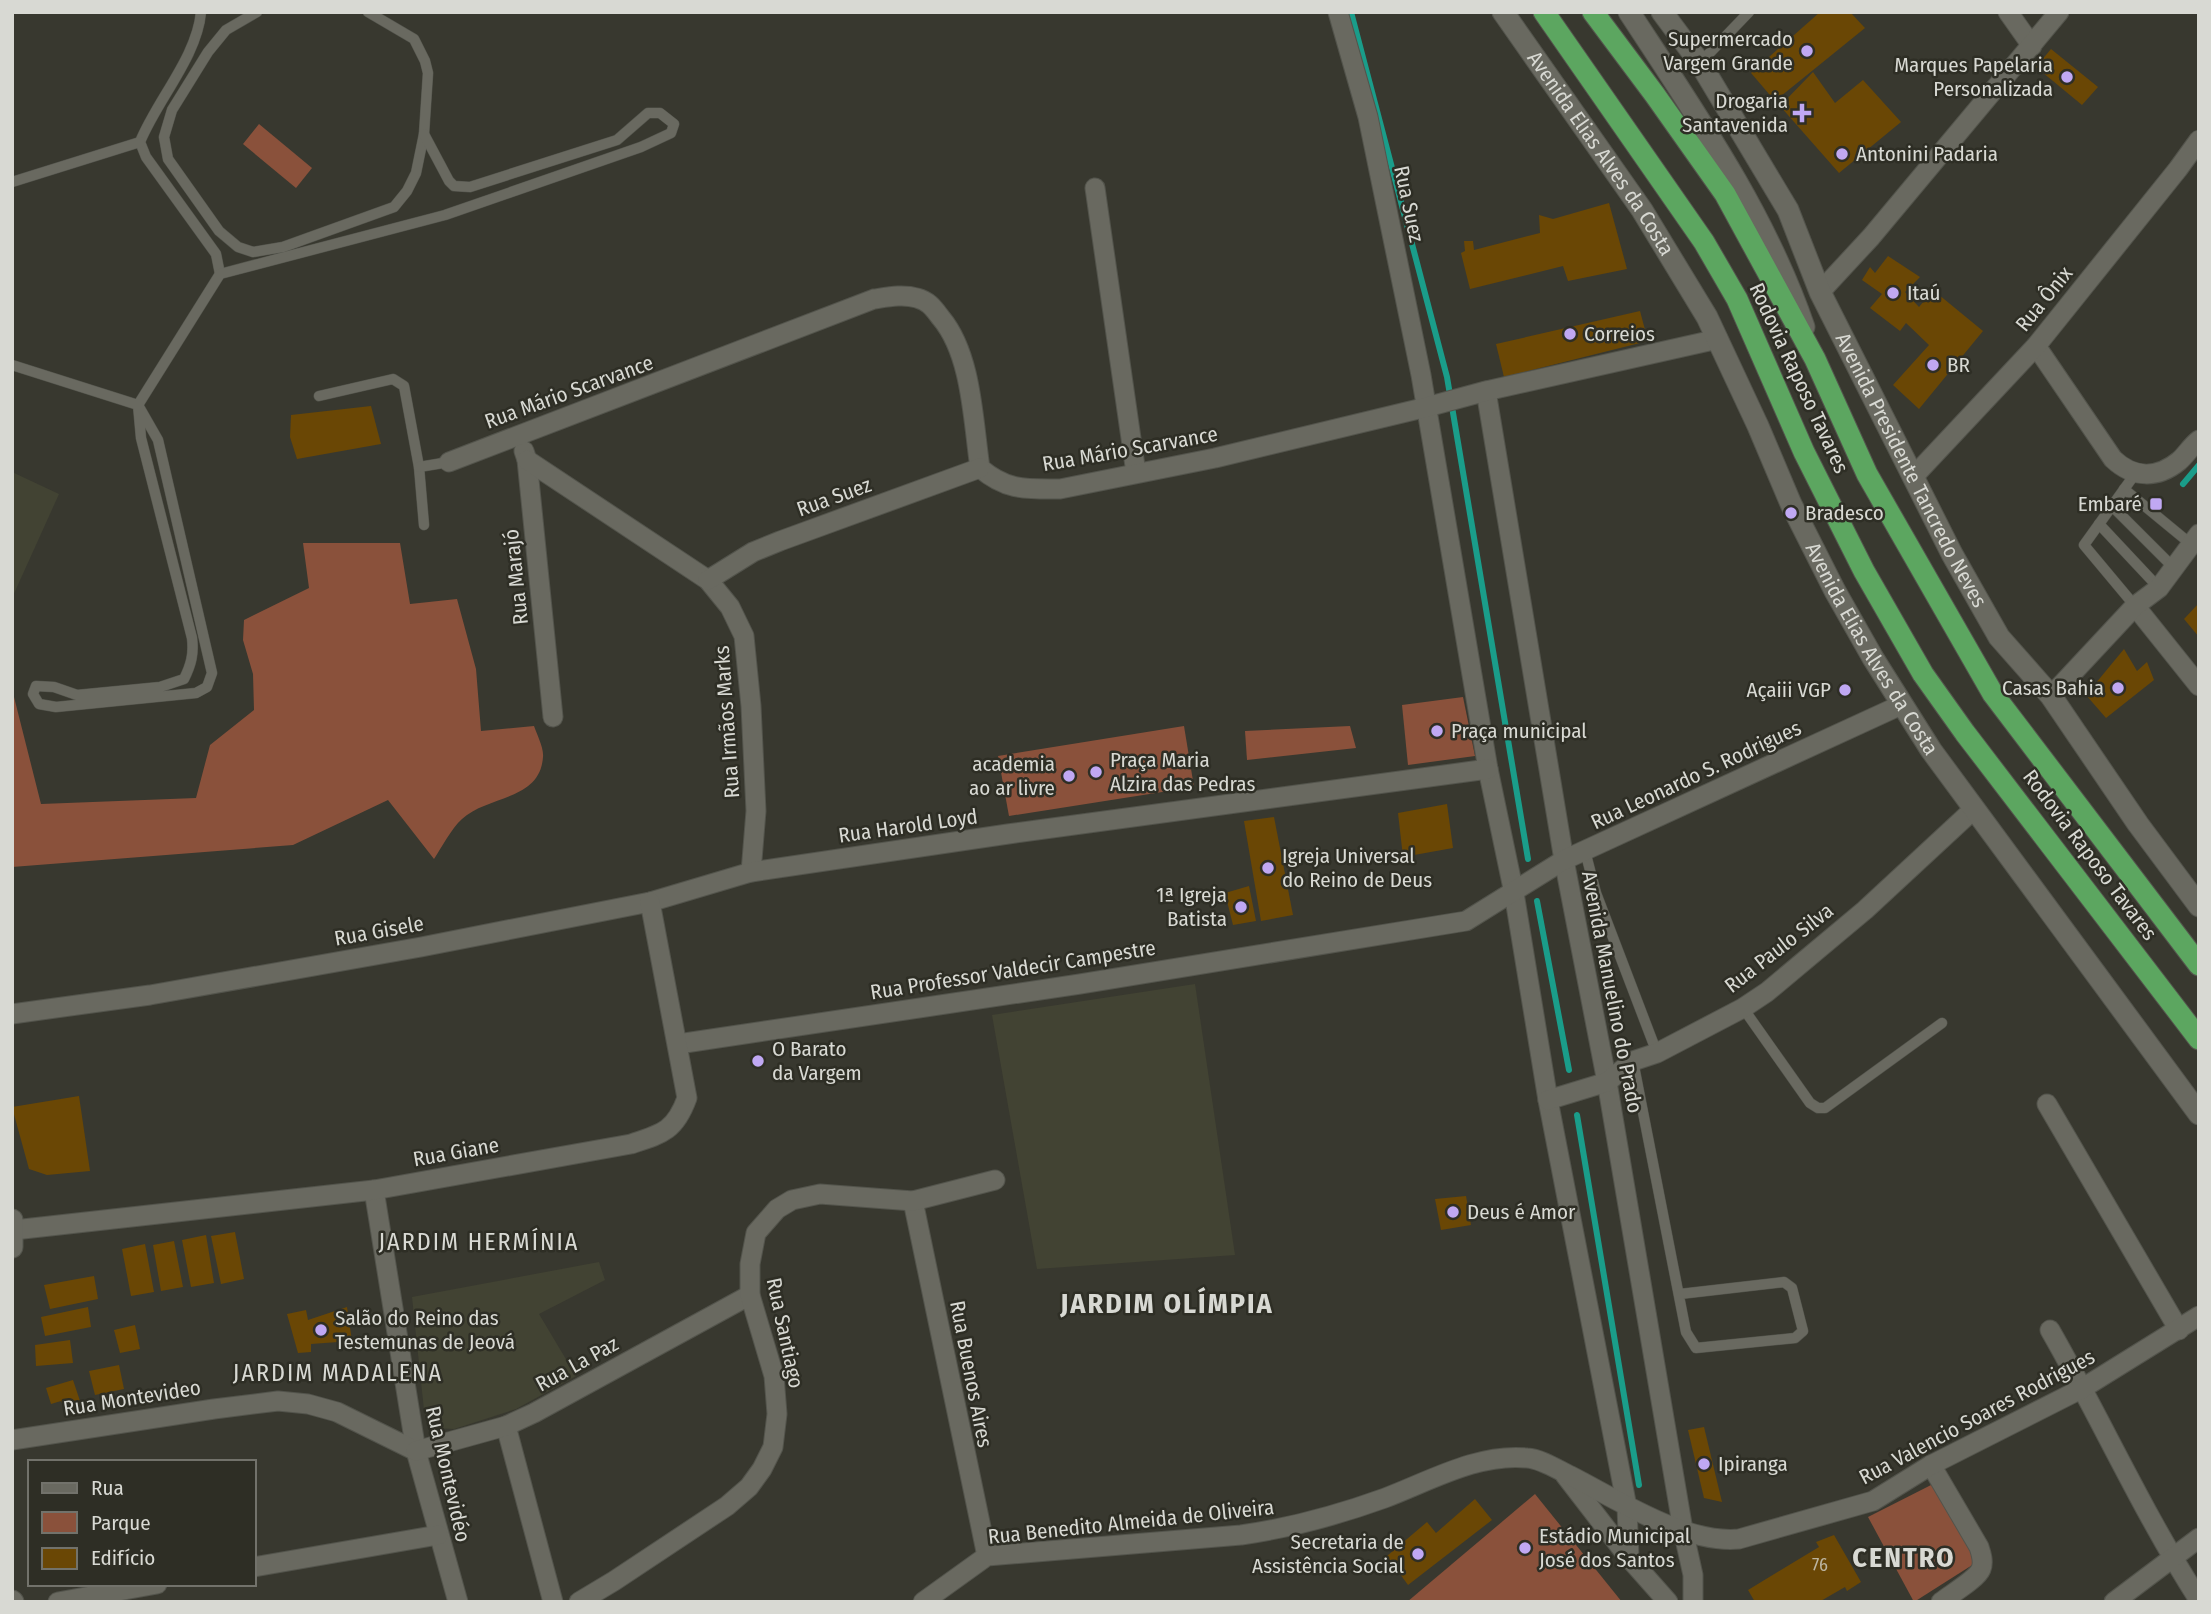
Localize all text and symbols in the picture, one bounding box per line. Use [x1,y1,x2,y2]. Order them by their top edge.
place label: Supermercado Vargem Grande [1663,26,1793,76]
marker: Supermercado Vargem Grande [1799,43,1815,59]
street label: Avenida Elias Alves da Costa [1522,46,1680,260]
place label: Marques Papelaria Personalizada [1894,52,2053,102]
marker: Marques Papelaria Personalizada [2059,69,2075,85]
place label: Drogaria Santavenida [1682,88,1788,138]
marker: Drogaria Santavenida [1794,105,1810,121]
place label: Antonini Padaria [1856,141,1998,167]
marker: Antonini Padaria [1834,146,1850,162]
street label: Rua Suez [1388,163,1430,245]
street label: Rua Ônix [2010,261,2079,337]
street label: Rodovia Raposo Tavares [1743,279,1855,477]
place label: Itaú [1907,280,1941,306]
marker: Itaú [1885,285,1901,301]
place label: Correios [1584,321,1655,347]
marker: Correios [1562,326,1578,342]
street label: Avenida Presidente Tancredo Neves [1830,329,1993,612]
street label: Rua Mário Scarvance [481,349,657,435]
place label: BR [1947,352,1970,378]
marker: BR [1925,357,1941,373]
street label: Rua Mário Scarvance [1040,421,1220,477]
street label: Rua Suez [793,472,875,522]
place label: Embaré [2078,491,2142,517]
marker: Embaré [2148,496,2164,512]
place label: Bradesco [1805,500,1884,526]
marker: Bradesco [1783,505,1799,521]
street label: Rua Marajó [498,528,534,626]
street label: Avenida Elias Alves da Costa [1800,538,1944,760]
street label: Rua Irmãos Marks [709,645,745,799]
place label: Casas Bahia [2002,675,2104,701]
place label: Açaiii VGP [1746,677,1831,703]
marker: Casas Bahia [2110,680,2126,696]
marker: Açaiii VGP [1837,682,1853,698]
street label: Rua Leonardo S. Rodrigues [1587,715,1805,835]
place label: Praça municipal [1451,718,1587,744]
marker: Praça municipal [1429,723,1445,739]
place label: Praça Maria Alzira das Pedras [1110,747,1255,797]
place label: academia ao ar livre [969,751,1055,801]
marker: Praça Maria Alzira das Pedras [1088,764,1104,780]
street label: Rodovia Raposo Tavares [2017,765,2163,946]
marker: academia ao ar livre [1061,768,1077,784]
street label: Rua Harold Loyd [837,803,979,849]
place label: Igreja Universal do Reino de Deus [1282,843,1432,893]
marker: Igreja Universal do Reino de Deus [1260,860,1276,876]
street label: Avenida Manuelino do Prado [1576,869,1648,1115]
place label: 1ª Igreja Batista [1156,882,1227,932]
street label: Rua Paulo Silva [1720,898,1838,998]
marker: 1ª Igreja Batista [1233,899,1249,915]
street label: Rua Gisele [332,910,426,952]
street label: Rua Professor Valdecir Campestre [868,935,1158,1005]
place label: O Barato da Vargem [772,1036,862,1086]
marker: O Barato da Vargem [750,1053,766,1069]
street label: Rua Giane [411,1132,501,1172]
place label: Deus é Amor [1467,1199,1576,1225]
marker: Deus é Amor [1445,1204,1461,1220]
district label: JARDIM HERMÍNIA [379,1227,579,1256]
street label: Rua Santiago [761,1275,809,1391]
district label: JARDIM OLÍMPIA [1059,1286,1274,1320]
street label: Rua Buenos Aires [944,1298,998,1450]
place label: Salão do Reino das Testemunas de Jeová [335,1305,515,1355]
marker: Salão do Reino das Testemunas de Jeová [313,1322,329,1338]
street label: Rua La Paz [531,1331,623,1397]
street label: Rua Valencio Soares Rodrigues [1855,1344,2099,1490]
district label: JARDIM MADALENA [233,1359,443,1387]
street label: Rua Montevideo [61,1374,203,1422]
street label: Rua Montevidéo [420,1403,476,1545]
place label: Ipiranga [1718,1451,1788,1477]
marker: Ipiranga [1696,1456,1712,1472]
legend [28,1460,256,1586]
text: Rua [91,1475,124,1501]
street label: Rua Benedito Almeida de Oliveira [987,1494,1275,1550]
text: Parque [91,1510,151,1536]
place label: Estádio Municipal José dos Santos [1539,1523,1691,1573]
place label: Secretaria de Assistência Social [1252,1529,1404,1579]
marker: Estádio Municipal José dos Santos [1517,1540,1533,1556]
district label: CENTRO [1852,1541,1956,1574]
text: Edifício [91,1545,155,1571]
marker: Secretaria de Assistência Social [1410,1546,1426,1562]
house number: 76 [1812,1554,1828,1576]

